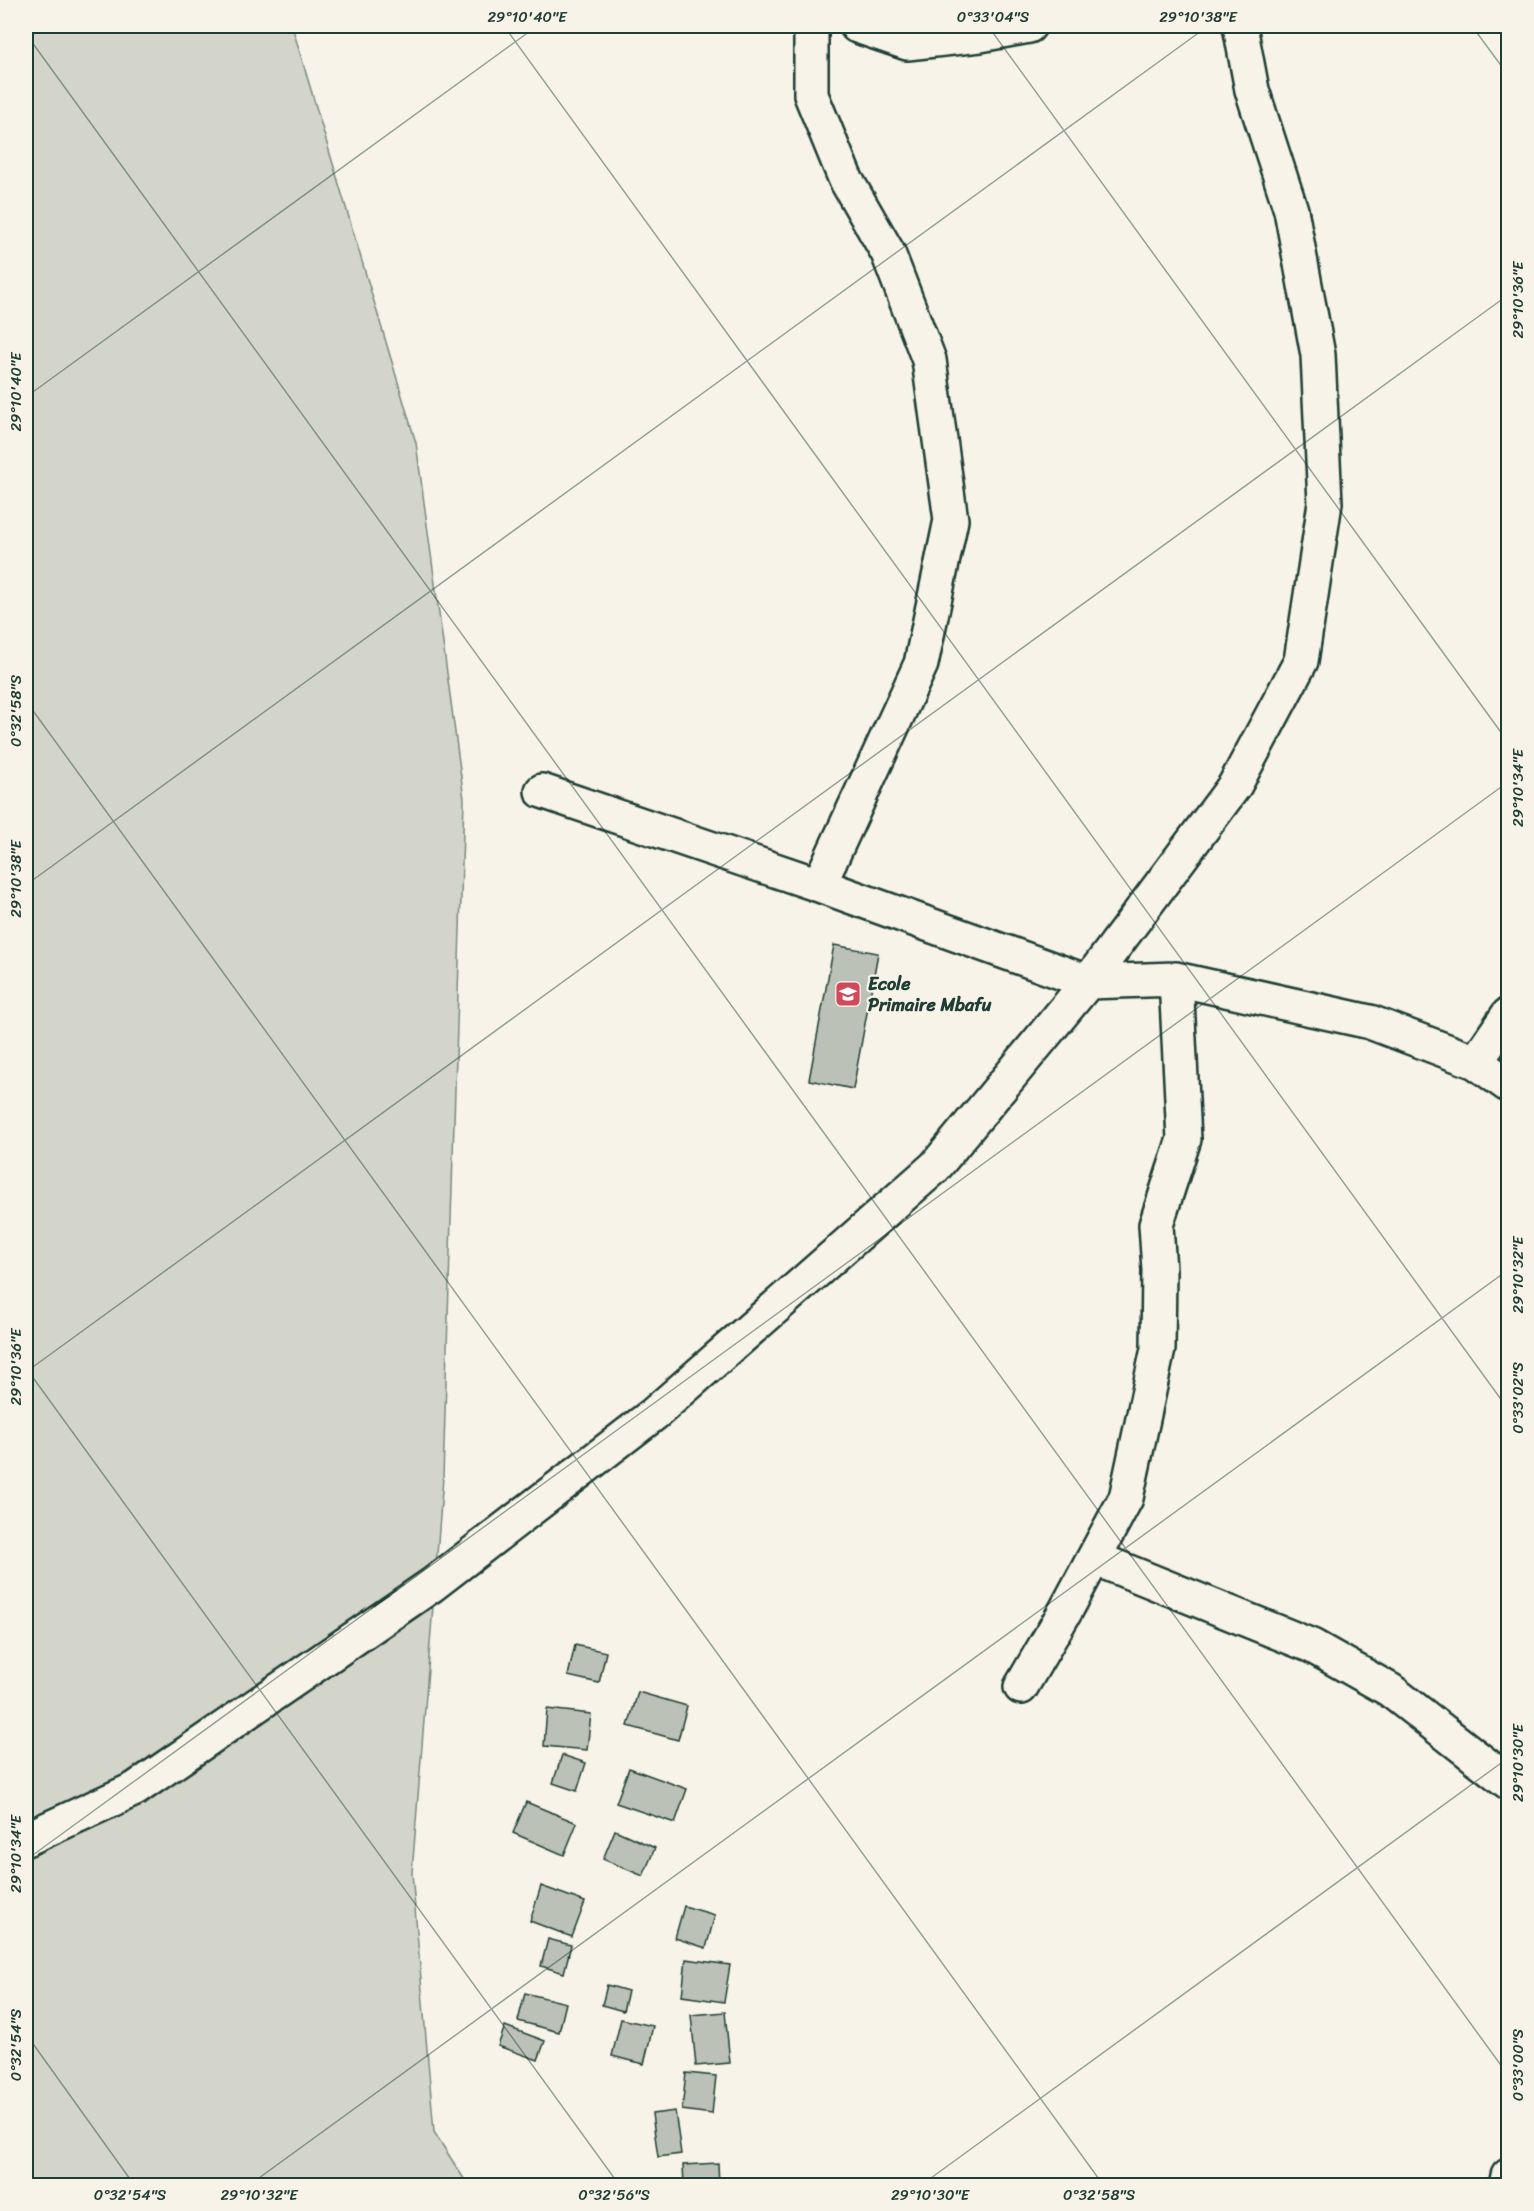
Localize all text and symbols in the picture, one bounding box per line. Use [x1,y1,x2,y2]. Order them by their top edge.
text: 29°10'40"E [487,4,568,30]
text: 0°33'04"S [957,4,1030,30]
text: 29°10'38"E [1159,4,1238,30]
text: 29°10'36"E [1505,260,1531,339]
text: 29°10'40"E [3,351,29,432]
text: 0°32'58"S [3,674,29,747]
text: 29°10'34"E [1505,747,1531,827]
text: 29°10'38"E [3,839,29,918]
place label: Ecole Primaire Mbafu [868,968,992,1021]
school or university icon: Ecole Primaire Mbafu [833,979,863,1009]
text: 29°10'32"E [1505,1235,1531,1314]
text: 29°10'36"E [3,1327,29,1406]
text: 0°33'02"S [1505,1362,1531,1434]
text: 29°10'30"E [1505,1722,1531,1802]
text: 29°10'34"E [3,1813,29,1893]
text: 0°32'54"S [3,2008,29,2081]
text: 0°33'00"S [1505,2028,1531,2101]
text: 0°32'54"S [94,2182,167,2208]
text: 29°10'32"E [220,2182,299,2208]
text: 0°32'56"S [578,2182,650,2208]
text: 29°10'30"E [891,2182,971,2208]
text: 0°32'58"S [1063,2182,1136,2208]

